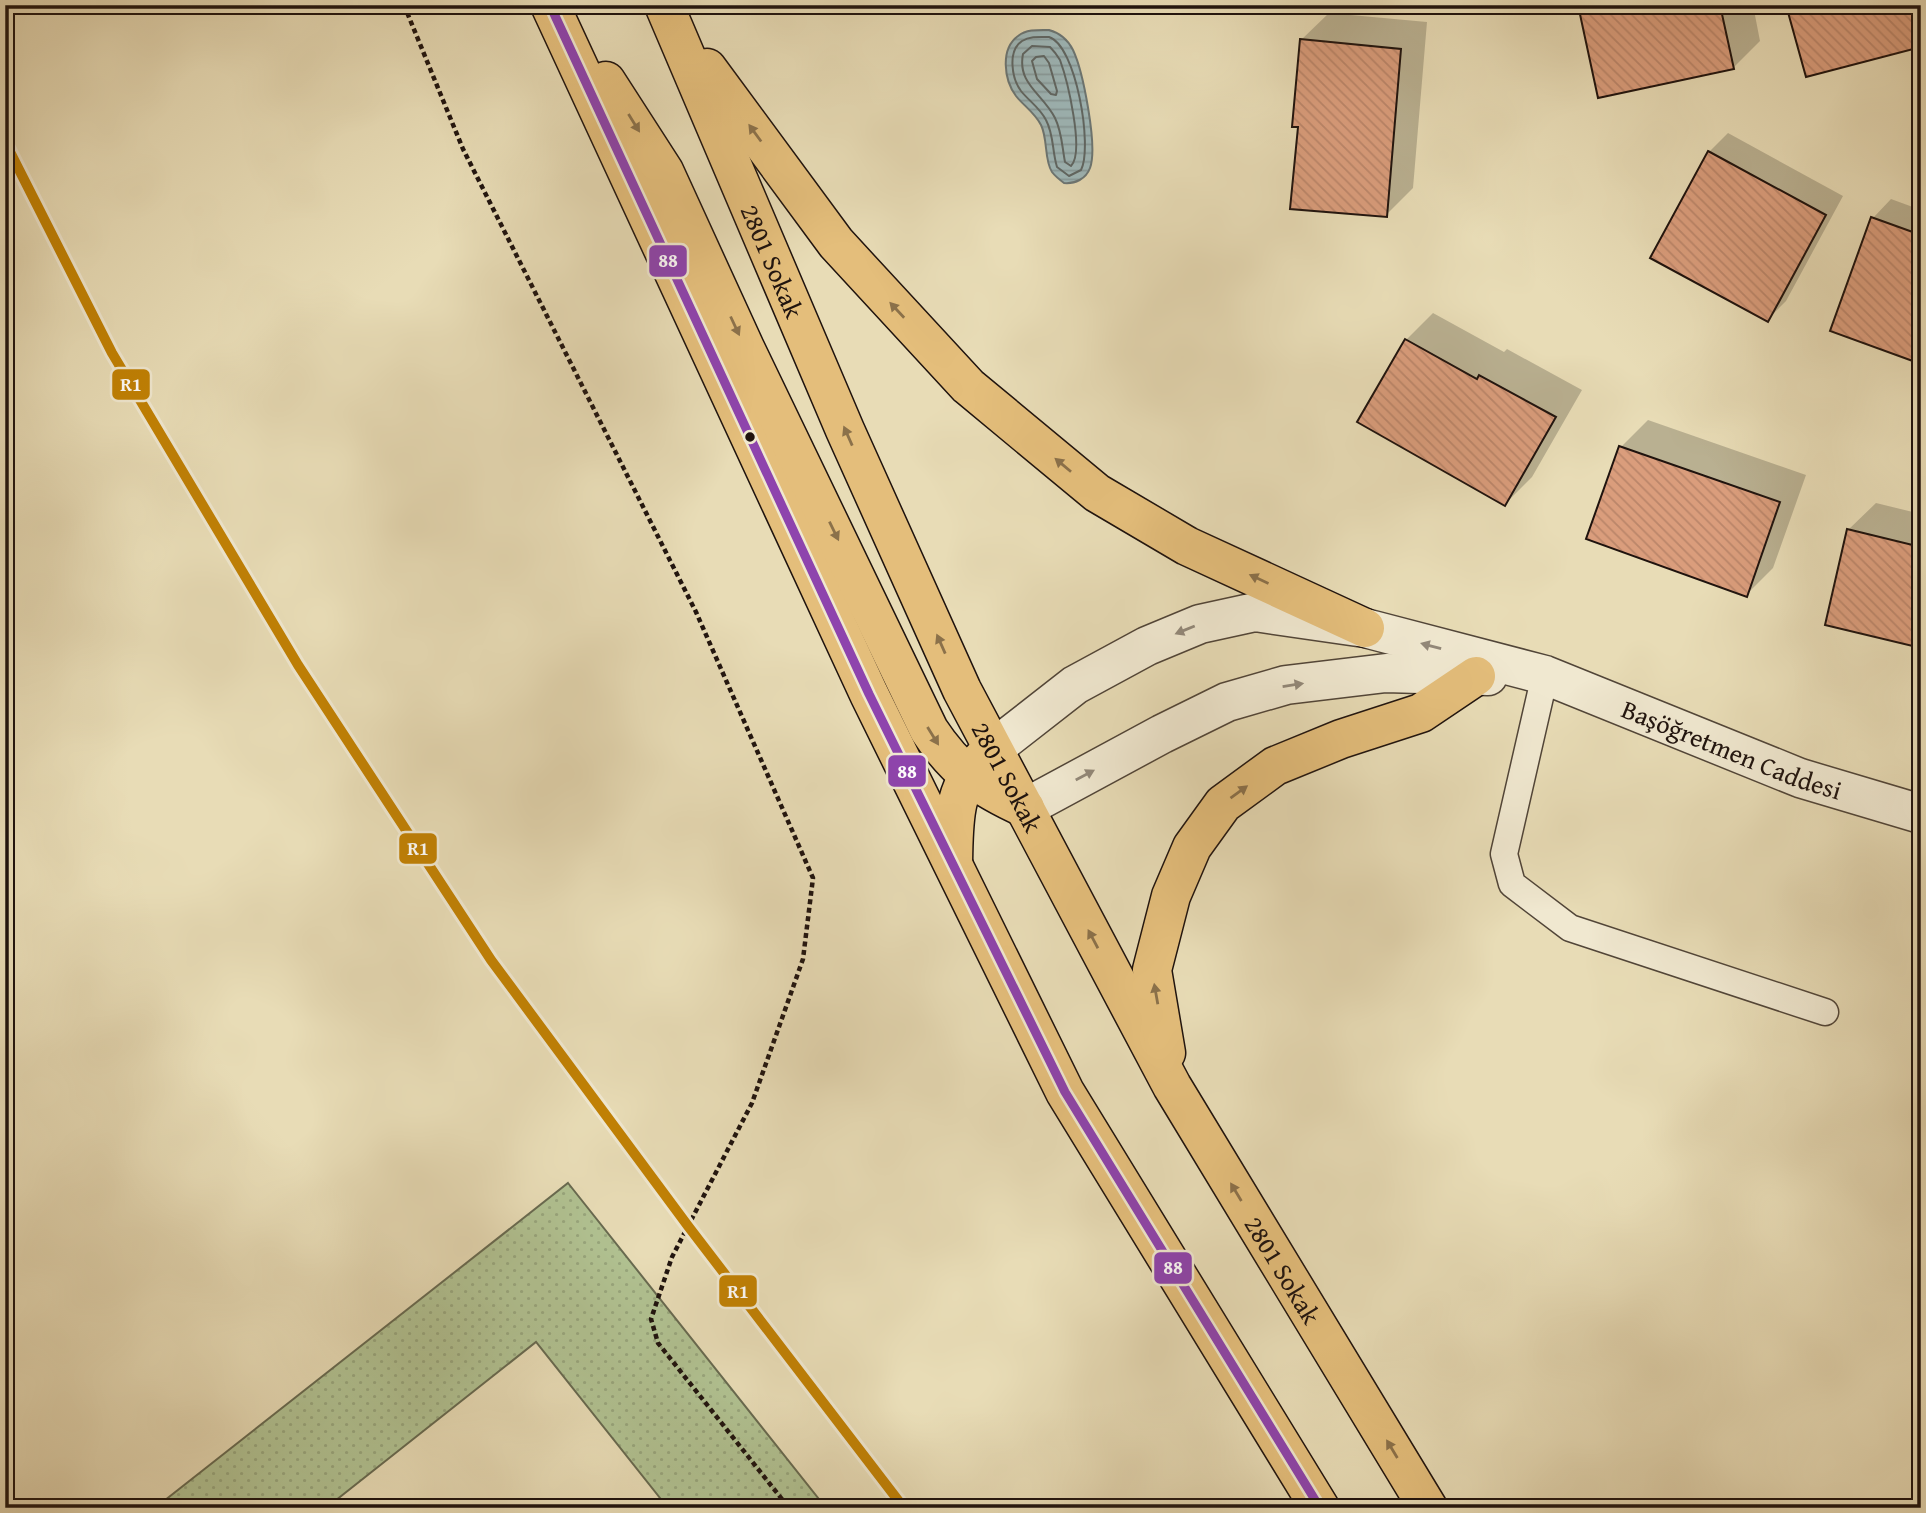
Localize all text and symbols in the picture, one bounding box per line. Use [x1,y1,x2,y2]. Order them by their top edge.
one-way arrow [627,114,640,133]
one-way arrow [748,124,762,142]
street label: 2801 Sokak [731,198,815,325]
line badge: 88 [648,244,688,278]
text: 88 [658,246,678,274]
one-way arrow [890,302,906,319]
one-way arrow [729,316,741,336]
line badge: R1 [111,368,151,401]
text: R1 [120,370,142,398]
one-way arrow [842,426,854,446]
unlabelled marker [743,430,757,444]
one-way arrow [1054,458,1071,473]
one-way arrow [828,521,839,542]
one-way arrow [1248,573,1269,584]
one-way arrow [1174,625,1195,636]
one-way arrow [935,634,947,654]
one-way arrow [1420,640,1442,651]
one-way arrow [1282,679,1304,690]
street label: Başöğretmen Caddesi [1616,689,1847,809]
street label: 2801 Sokak [962,714,1054,840]
one-way arrow [927,726,940,745]
line badge: 88 [887,754,927,788]
text: 88 [897,757,917,785]
one-way arrow [1076,769,1095,781]
one-way arrow [1230,785,1248,800]
line badge: R1 [398,832,438,865]
text: R1 [407,834,429,862]
one-way arrow [1088,929,1099,949]
one-way arrow [1150,983,1161,1005]
one-way arrow [1230,1183,1243,1202]
street label: 2801 Sokak [1235,1208,1332,1332]
line badge: 88 [1153,1251,1193,1285]
text: 88 [1163,1253,1183,1281]
line badge: R1 [718,1274,758,1308]
text: R1 [727,1277,749,1305]
one-way arrow [1386,1440,1399,1459]

